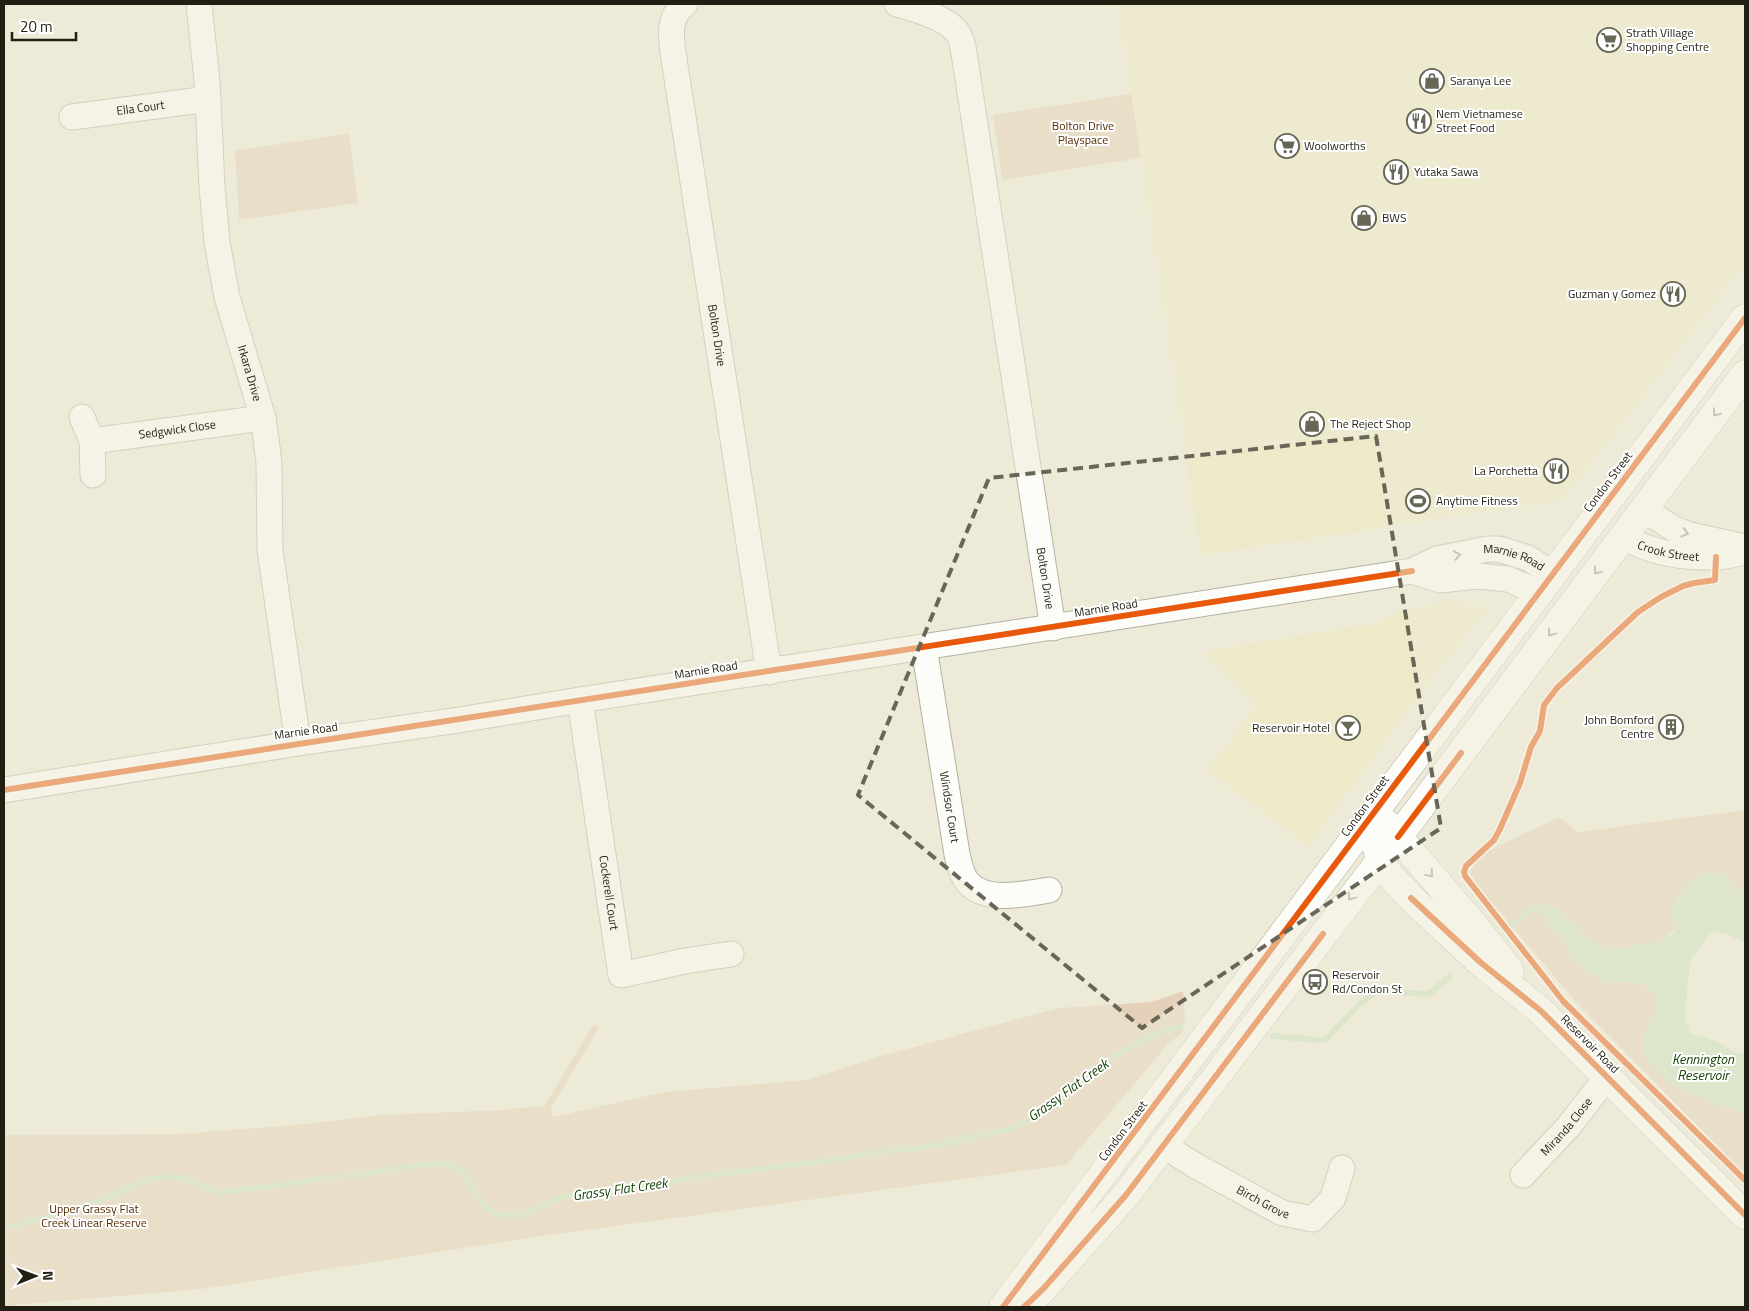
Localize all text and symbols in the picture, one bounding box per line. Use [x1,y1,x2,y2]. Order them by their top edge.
scale bar [12,10,76,42]
text: 20 m [20,15,53,38]
place label: Strath Village Shopping Centre [1626,23,1709,56]
supermarket icon: Strath Village Shopping Centre [1596,27,1622,53]
shop icon: Saranya Lee [1419,68,1445,94]
place label: Saranya Lee [1450,71,1511,90]
street label: Ella Court [115,95,166,120]
place label: Nem Vietnamese Street Food [1436,104,1523,137]
restaurant icon: Nem Vietnamese Street Food [1406,108,1432,134]
park label: Bolton Drive Playspace [1052,116,1114,149]
supermarket icon: Woolworths [1274,133,1300,159]
place label: Woolworths [1304,136,1366,155]
restaurant icon: Yutaka Sawa [1383,159,1409,185]
place label: Yutaka Sawa [1414,162,1478,181]
shop icon: BWS [1351,205,1377,231]
place label: BWS [1382,208,1407,227]
restaurant icon: Guzman y Gomez [1660,281,1686,307]
place label: Guzman y Gomez [1568,284,1656,303]
street label: Bolton Drive [703,303,731,368]
street label: Irkara Drive [233,342,267,403]
one-way arrow [1713,407,1722,417]
shop icon: The Reject Shop [1299,411,1325,437]
street label: Sedgwick Close [137,414,217,444]
place label: The Reject Shop [1330,414,1411,433]
street label: Condon Street [1578,447,1637,516]
restaurant icon: La Porchetta [1543,458,1569,484]
place label: La Porchetta [1474,461,1538,480]
sports icon: Anytime Fitness [1405,488,1431,514]
place label: Anytime Fitness [1436,491,1518,510]
one-way arrow [1681,527,1689,537]
street label: Crook Street [1635,535,1700,566]
street label: Marnie Road [1483,539,1549,575]
street label: Bolton Drive [1032,546,1060,610]
one-way arrow [1453,550,1462,560]
one-way arrow [1594,565,1603,575]
street label: Marnie Road [1073,593,1139,622]
one-way arrow [1548,627,1556,636]
street label: Marnie Road [673,655,739,684]
place label: John Bomford Centre [1584,710,1654,743]
building icon: John Bomford Centre [1658,714,1684,740]
bar icon: Reservoir Hotel [1335,715,1361,741]
street label: Marnie Road [273,717,339,744]
place label: Reservoir Hotel [1252,718,1330,737]
street label: Windsor Court [935,770,965,845]
street label: Condon Street [1336,770,1394,840]
street label: Cockerell Court [594,854,624,932]
one-way arrow [1424,868,1433,877]
one-way arrow [1349,891,1357,900]
place label: Reservoir Rd/Condon St [1332,965,1403,998]
bus stop icon: Reservoir Rd/Condon St [1302,969,1328,995]
street label: Reservoir Road [1557,1010,1624,1077]
water label: Kennington Reservoir [1672,1048,1735,1085]
water label: Grassy Flat Creek [1023,1052,1114,1126]
street label: Miranda Close [1536,1093,1597,1160]
street label: Condon Street [1093,1096,1152,1165]
water label: Grassy Flat Creek [571,1171,670,1206]
street label: Birch Grove [1233,1180,1291,1223]
park label: Upper Grassy Flat Creek Linear Reserve [41,1199,147,1232]
north arrow [10,1251,60,1301]
text: N [38,1271,59,1281]

